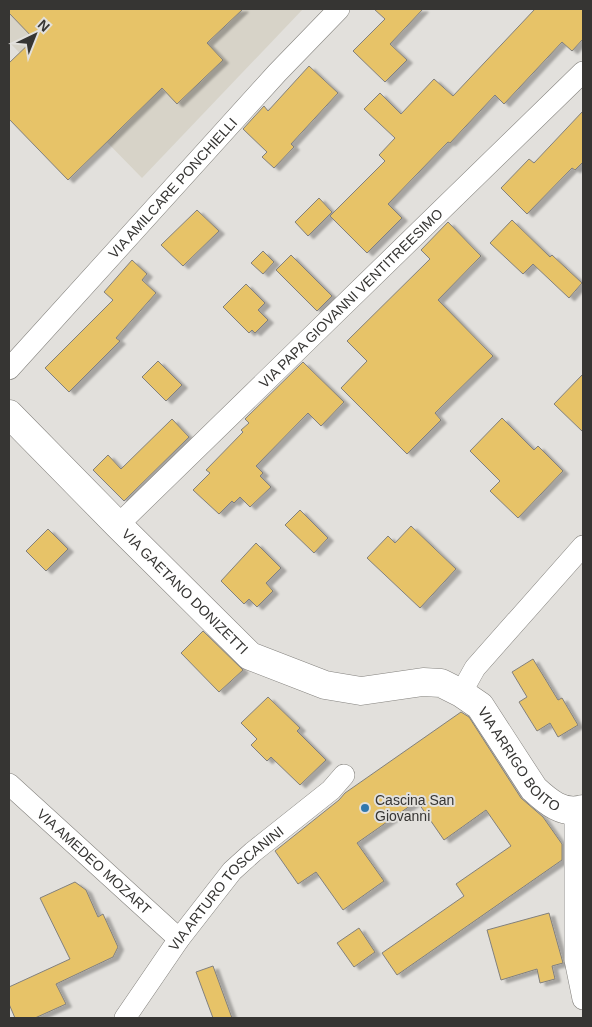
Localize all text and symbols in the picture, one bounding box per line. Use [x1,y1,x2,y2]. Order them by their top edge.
north arrow [10,10,60,60]
text: N [35,16,53,35]
street label: VIA AMILCARE PONCHIELLI [105,115,240,262]
street label: VIA PAPA GIOVANNI VENTITREESIMO [256,205,446,391]
street label: VIA GAETANO DONIZETTI [119,526,251,657]
street label: VIA ARRIGO BOITO [475,704,563,815]
place label: Cascina San Giovanni [375,792,454,824]
marker: Cascina San Giovanni [359,802,371,814]
street label: VIA AMEDEO MOZART [34,806,155,918]
street label: VIA ARTURO TOSCANINI [165,823,287,954]

